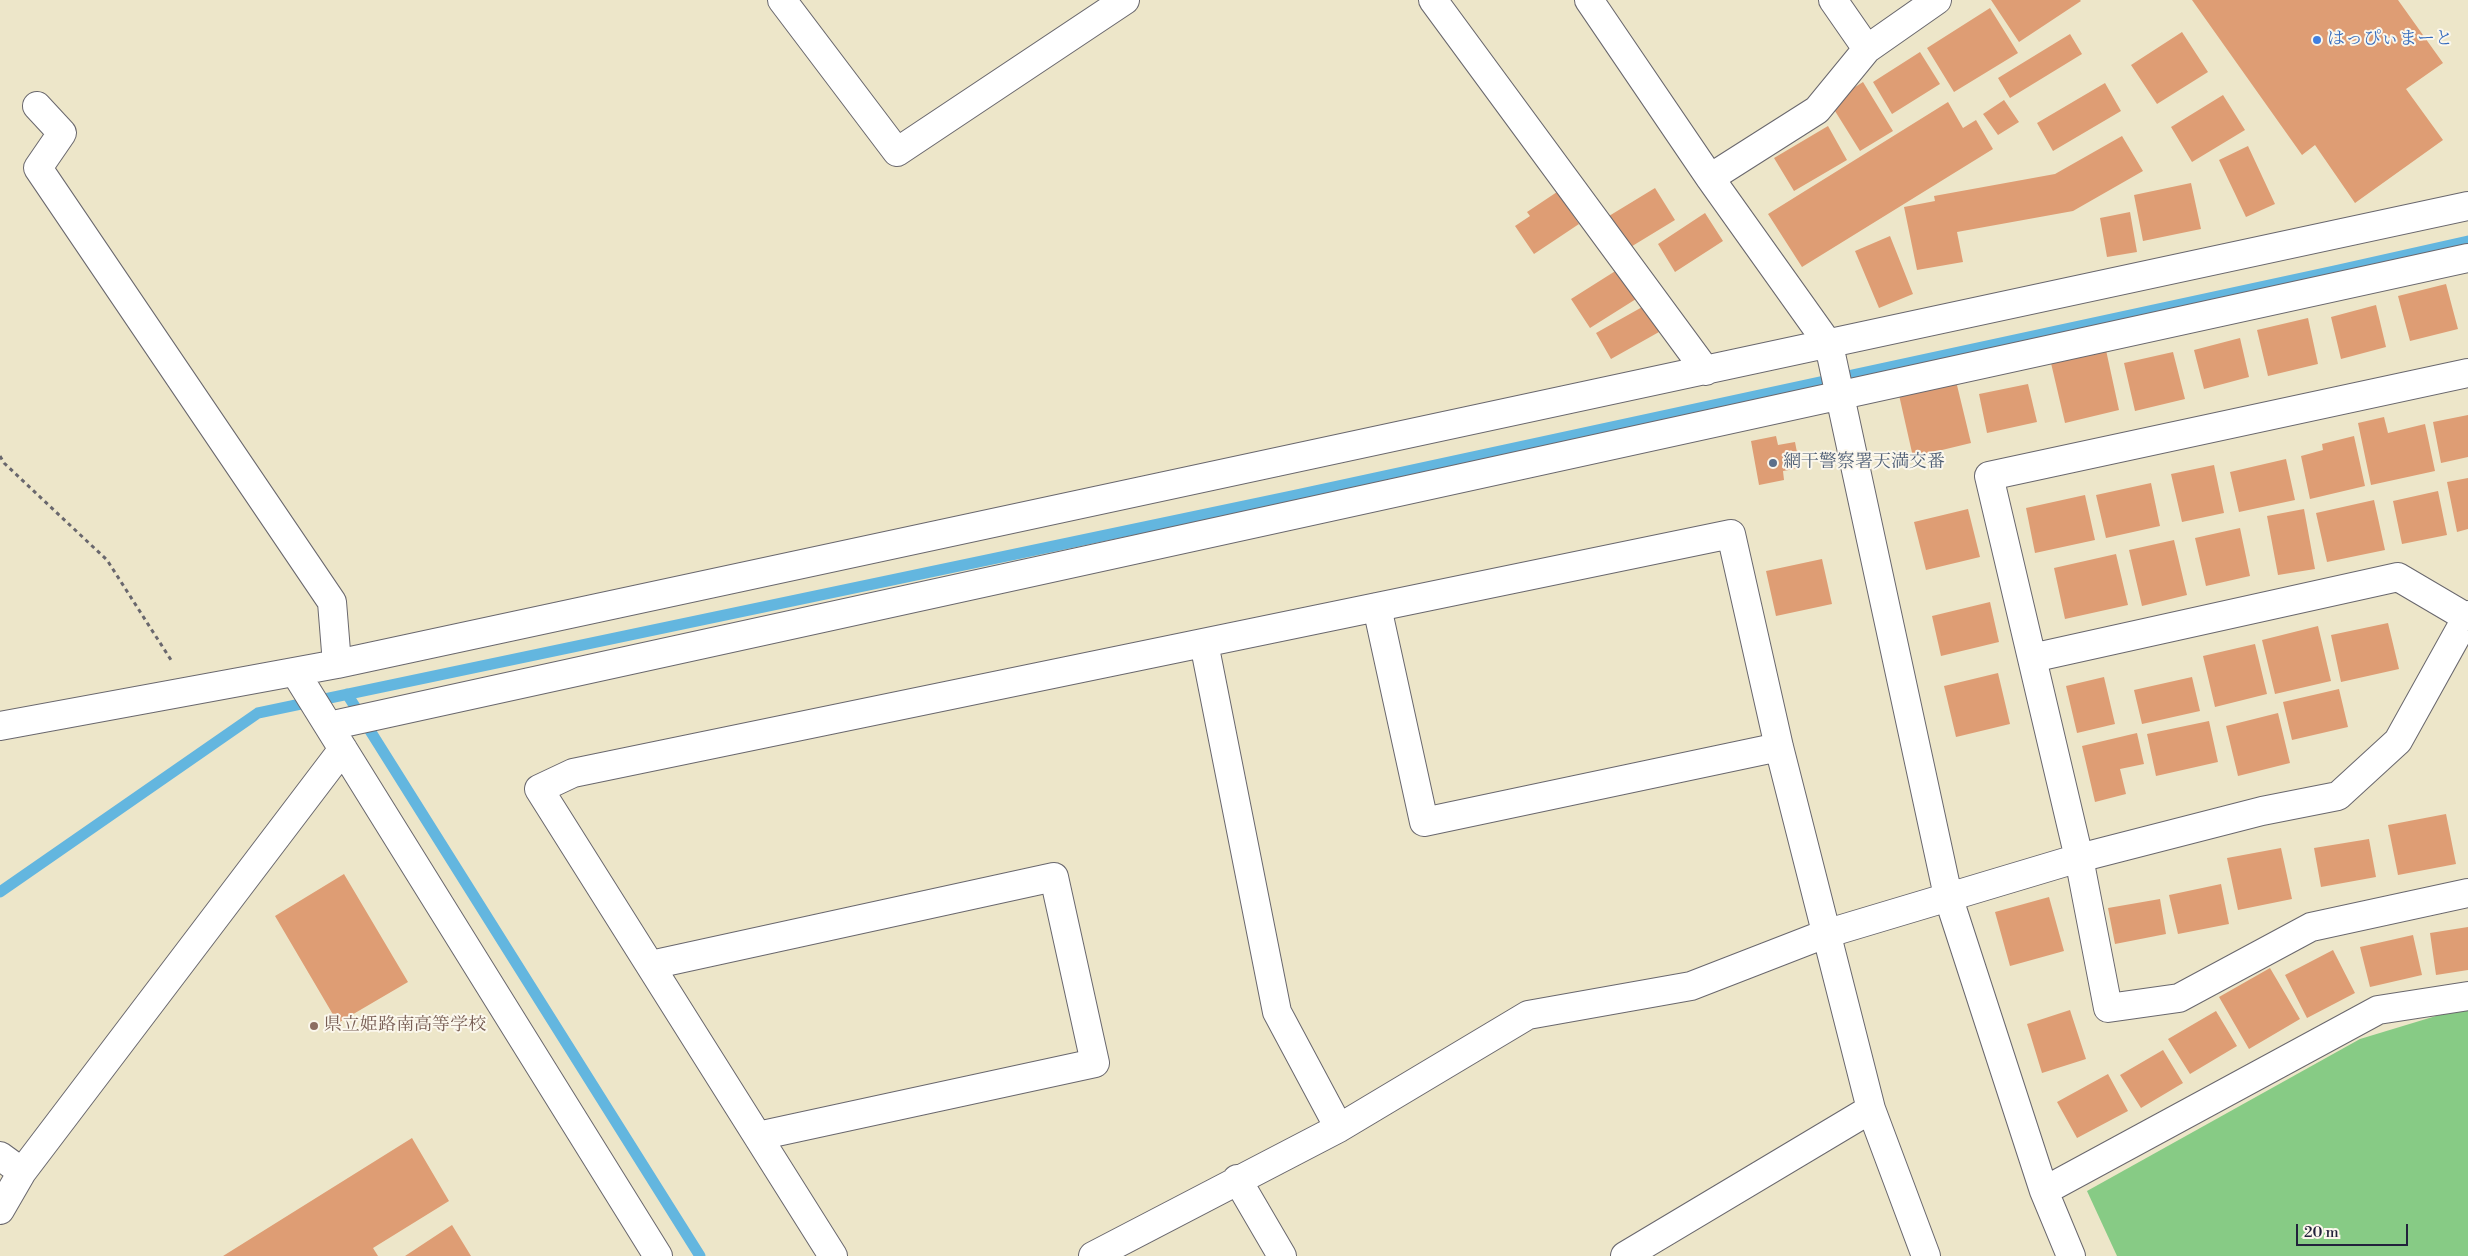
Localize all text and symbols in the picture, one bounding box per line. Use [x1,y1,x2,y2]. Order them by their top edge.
place label: はっぴぃまーと [2327,29,2453,51]
marker: はっぴぃまーと [2311,34,2323,46]
place label: 網干警察署天満交番 [1783,452,1945,474]
marker: 網干警察署天満交番 [1767,457,1779,469]
place label: 県立姫路南高等学校 [324,1015,486,1037]
marker: 県立姫路南高等学校 [308,1020,320,1032]
scale bar [2298,1214,2410,1246]
text: 20 m [2304,1223,2339,1242]

